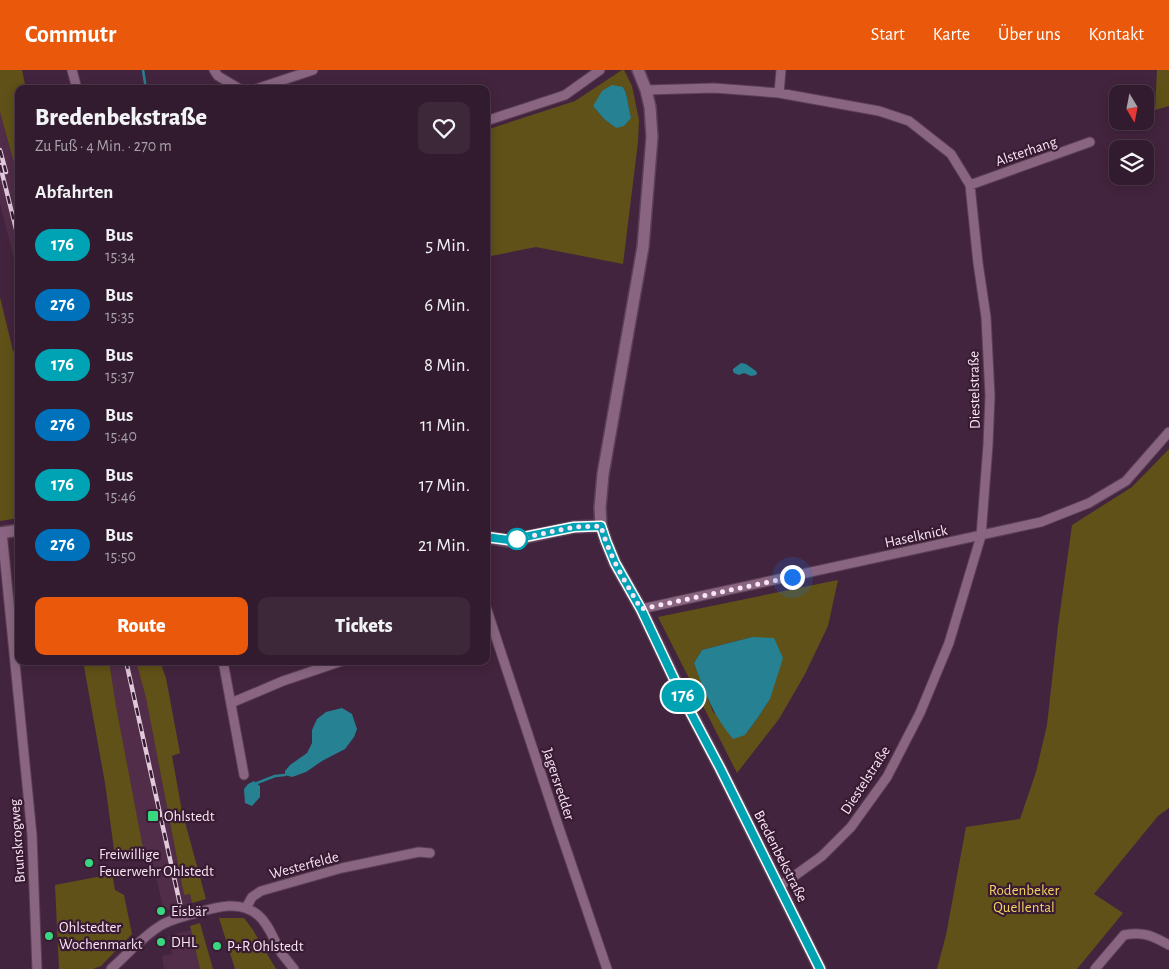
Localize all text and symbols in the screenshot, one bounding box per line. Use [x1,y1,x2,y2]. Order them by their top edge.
text: Commutr [25,23,116,47]
text: Start [871,26,905,44]
text: Karte [933,26,970,44]
text: Über uns [998,26,1061,44]
text: Kontakt [1089,26,1144,44]
north arrow [1109,85,1154,130]
map controls [1109,85,1154,185]
button: heart [418,102,470,154]
text: Bredenbekstraße [35,106,207,130]
street label: Alsterhang [994,134,1059,169]
text: Zu Fuß · 4 Min. · 270 m [35,138,172,154]
button: layers [1109,140,1154,185]
text: Abfahrten [35,183,113,202]
text: Bus [105,226,133,245]
text: 176 [51,236,74,254]
text: 5 Min. [425,236,470,255]
text: 15:34 [105,248,135,264]
text: Bus [105,286,133,305]
text: 276 [50,296,75,314]
text: 6 Min. [424,296,470,315]
text: 15:35 [105,308,134,324]
text: Bus [105,346,133,365]
street label: Diestelstraße [966,351,983,429]
text: 176 [51,356,74,374]
text: 8 Min. [424,356,470,375]
text: 15:37 [105,368,134,384]
text: Bus [105,406,133,425]
text: 276 [50,416,75,434]
text: 11 Min. [420,416,470,435]
text: 15:40 [105,428,137,444]
text: Bus [105,466,133,485]
text: 176 [51,476,74,494]
text: 17 Min. [419,476,470,495]
text: 15:46 [105,488,136,504]
street label: Haselknick [883,522,949,550]
text: Bus [105,526,133,545]
unlabelled marker [506,528,528,550]
text: 276 [50,536,75,554]
text: 21 Min. [418,536,470,555]
text: 15:50 [105,548,136,564]
your location [780,565,805,590]
button: Route [35,597,248,655]
button: Tickets [258,597,470,655]
line badge: 176 [654,680,712,712]
text: 176 [672,687,694,705]
street label: Diestelstraße [838,743,893,817]
street label: Jagersredder [540,746,577,822]
street label: Brunskrogweg [7,798,28,883]
street label: Bredenbekstraße [751,808,810,905]
marker: Ohlstedt [146,809,160,823]
place label: Ohlstedt [164,809,215,824]
place label: Freiwillige Feuerwehr Ohlstedt [99,847,214,879]
street label: Westerfelde [268,849,340,882]
marker: Freiwillige Feuerwehr Ohlstedt [83,857,95,869]
park label: Rodenbeker Quellental [989,883,1059,915]
place label: Eisbär [171,904,207,919]
marker: Eisbär [155,905,167,917]
place label: Ohlstedter Wochenmarkt [59,920,143,952]
marker: Ohlstedter Wochenmarkt [43,930,55,942]
place label: DHL [171,935,198,950]
marker: DHL [155,936,167,948]
place label: P+R Ohlstedt [227,939,304,954]
marker: P+R Ohlstedt [211,940,223,952]

